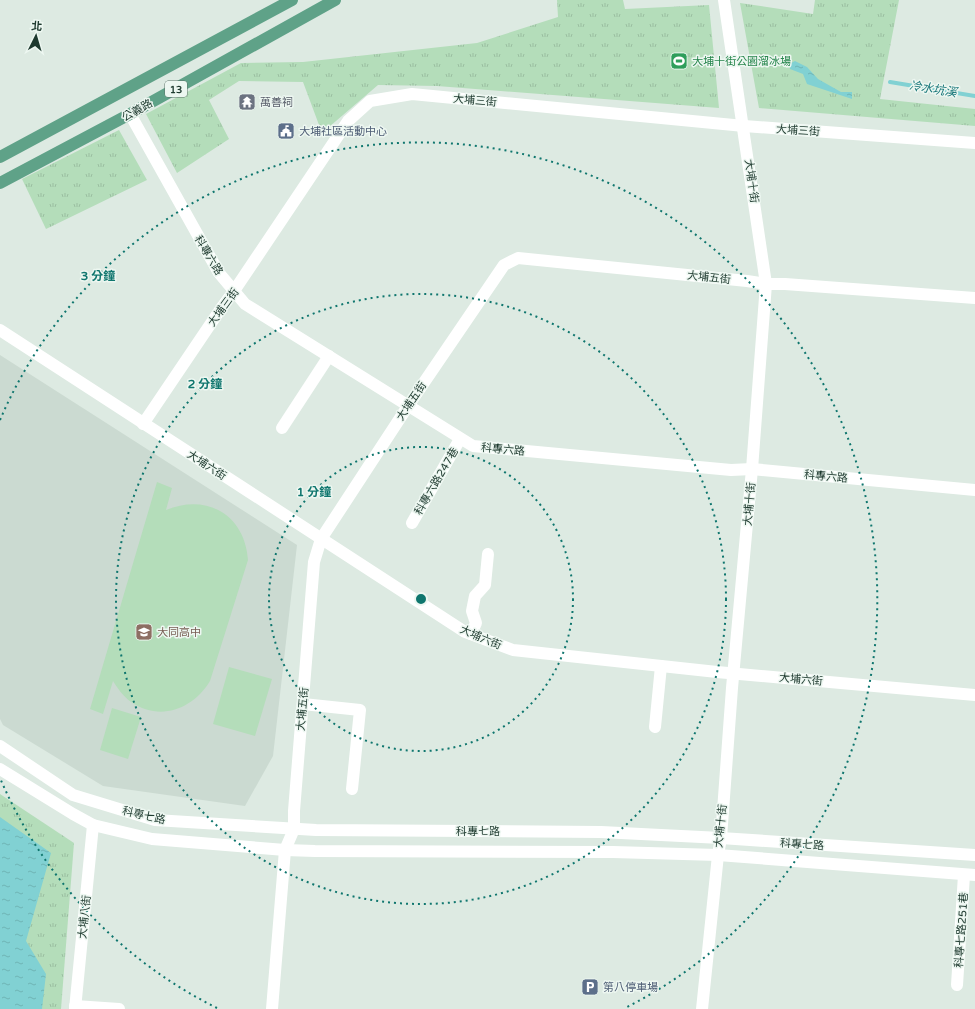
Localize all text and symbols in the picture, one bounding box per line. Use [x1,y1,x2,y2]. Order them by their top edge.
north arrow [16,16,56,56]
text: 北 [31,20,43,33]
sports icon: 大埔十街公園溜冰場 [669,51,689,71]
place label: 大埔十街公園溜冰場 [692,55,791,68]
water label: 冷水坑溪 [908,78,960,100]
road number: 13 [165,81,187,97]
temple icon: 萬善祠 [237,92,257,112]
street label: 大埔三街 [452,92,497,109]
place label: 萬善祠 [260,96,293,109]
street label: 公義路 [120,97,155,124]
public building icon: 大埔社區活動中心 [276,121,296,141]
street label: 大埔三街 [776,122,820,139]
place label: 大埔社區活動中心 [299,125,387,138]
street label: 大埔十街 [742,158,761,204]
street label: 科專六路 [192,233,225,277]
text: 3 分鐘 [81,269,115,283]
street label: 大埔五街 [686,269,732,286]
street label: 大埔三街 [205,286,242,329]
text: 2 分鐘 [188,377,222,391]
street label: 大埔五街 [394,379,429,423]
street label: 科專六路 [480,441,525,458]
street label: 科專六路247巷 [412,445,461,517]
street label: 大埔六街 [185,448,229,483]
street label: 科專六路 [803,468,848,485]
street label: 大埔十街 [741,482,758,527]
text: 1 分鐘 [297,485,331,499]
centre of rings [414,592,428,606]
school or university icon: 大同高中 [134,622,154,642]
street label: 大埔六街 [458,623,504,652]
place label: 大同高中 [157,626,201,639]
street label: 大埔六街 [778,671,823,688]
street label: 大埔五街 [294,687,311,732]
street label: 大埔十街 [712,803,729,849]
street label: 科專七路 [121,804,167,827]
street label: 科專七路 [456,825,500,838]
street label: 科專七路 [780,836,824,853]
street label: 科專七路251巷 [952,892,971,968]
street label: 大埔八街 [76,894,93,940]
parking icon: 第八停車場 [580,977,600,997]
place label: 第八停車場 [603,981,658,994]

